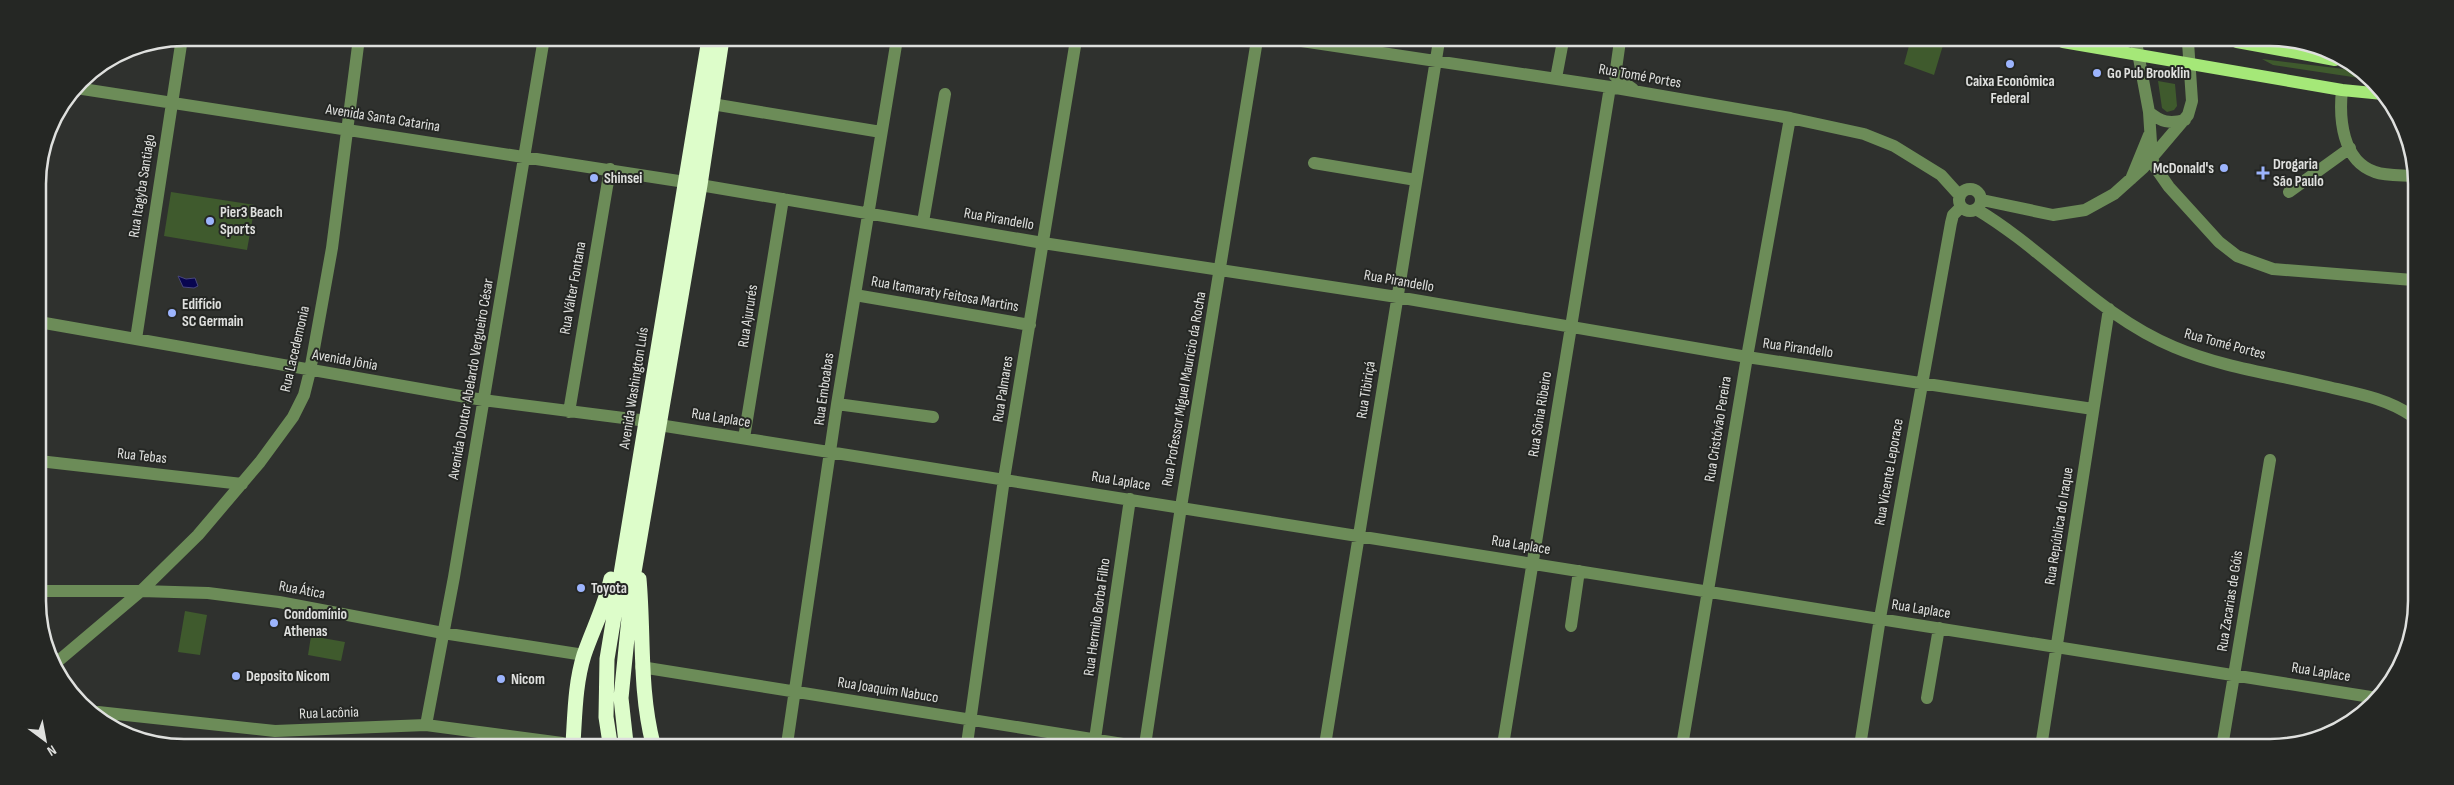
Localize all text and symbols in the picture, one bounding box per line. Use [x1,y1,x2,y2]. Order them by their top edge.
marker: Caixa Econômica Federal [2004,58,2016,70]
street label: Rua Tomé Portes [1597,59,1683,93]
place label: Go Pub Brooklin [2107,64,2190,83]
marker: Go Pub Brooklin [2091,67,2103,79]
place label: Caixa Econômica Federal [1965,72,2055,108]
street label: Avenida Santa Catarina [324,99,442,136]
street label: Rua Itagyba Santiago [124,133,160,239]
place label: Drogaria São Paulo [2273,155,2324,191]
place label: McDonald's [2153,159,2214,178]
marker: McDonald's [2218,162,2230,174]
marker: Drogaria São Paulo [2257,167,2269,179]
place label: Shinsei [604,169,642,188]
marker: Shinsei [588,172,600,184]
place label: Pier3 Beach Sports [220,203,283,239]
street label: Rua Pirandello [962,203,1036,235]
marker: Pier3 Beach Sports [204,215,216,227]
street label: Rua Válter Fontana [555,240,591,336]
street label: Rua Pirandello [1362,265,1436,297]
street label: Rua Itamaraty Feitosa Martins [870,272,1020,316]
street label: Avenida Doutor Abelardo Vergueiro César [444,276,498,482]
street label: Rua Ajururés [734,283,762,349]
street label: Rua Professor Miguel Maurício da Rocha [1157,290,1211,488]
place label: Edifício SC Germain [182,295,244,331]
street label: Rua Lacedemonia [276,304,314,394]
marker: Edifício SC Germain [166,307,178,319]
street label: Rua Tomé Portes [2182,324,2268,364]
street label: Avenida Washington Luís [615,326,653,451]
street label: Rua Pirandello [1762,334,1834,362]
street label: Avenida Jônia [310,345,379,375]
street label: Rua Emboabas [810,352,838,426]
street label: Rua Palmares [988,354,1018,424]
street label: Rua Tibiriçá [1352,360,1380,420]
street label: Rua Sônia Ribeiro [1524,370,1556,458]
street label: Rua Cristóvão Pereira [1700,375,1736,483]
street label: Rua Laplace [690,404,752,432]
street label: Rua Vicente Leporace [1870,417,1908,527]
street label: Rua Tebas [116,444,168,468]
street label: Rua República do Iraque [2040,466,2078,586]
street label: Rua Laplace [1090,467,1152,495]
street label: Rua Laplace [1490,531,1552,559]
street label: Rua Zacarias de Góis [2213,549,2247,653]
street label: Rua Hermilo Borba Filho [1079,557,1115,677]
street label: Rua Ática [277,577,327,603]
place label: Toyota [591,579,627,598]
marker: Toyota [575,582,587,594]
street label: Rua Laplace [1890,595,1952,623]
place label: Condomínio Athenas [283,605,347,641]
marker: Condomínio Athenas [268,617,280,629]
street label: Rua Laplace [2290,658,2352,686]
place label: Deposito Nicom [246,667,330,686]
marker: Deposito Nicom [230,670,242,682]
place label: Nicom [511,670,545,689]
marker: Nicom [495,673,507,685]
street label: Rua Joaquim Nabuco [836,673,940,707]
street label: Rua Lacônia [299,702,359,724]
north arrow [20,715,70,765]
text: N [44,741,59,760]

